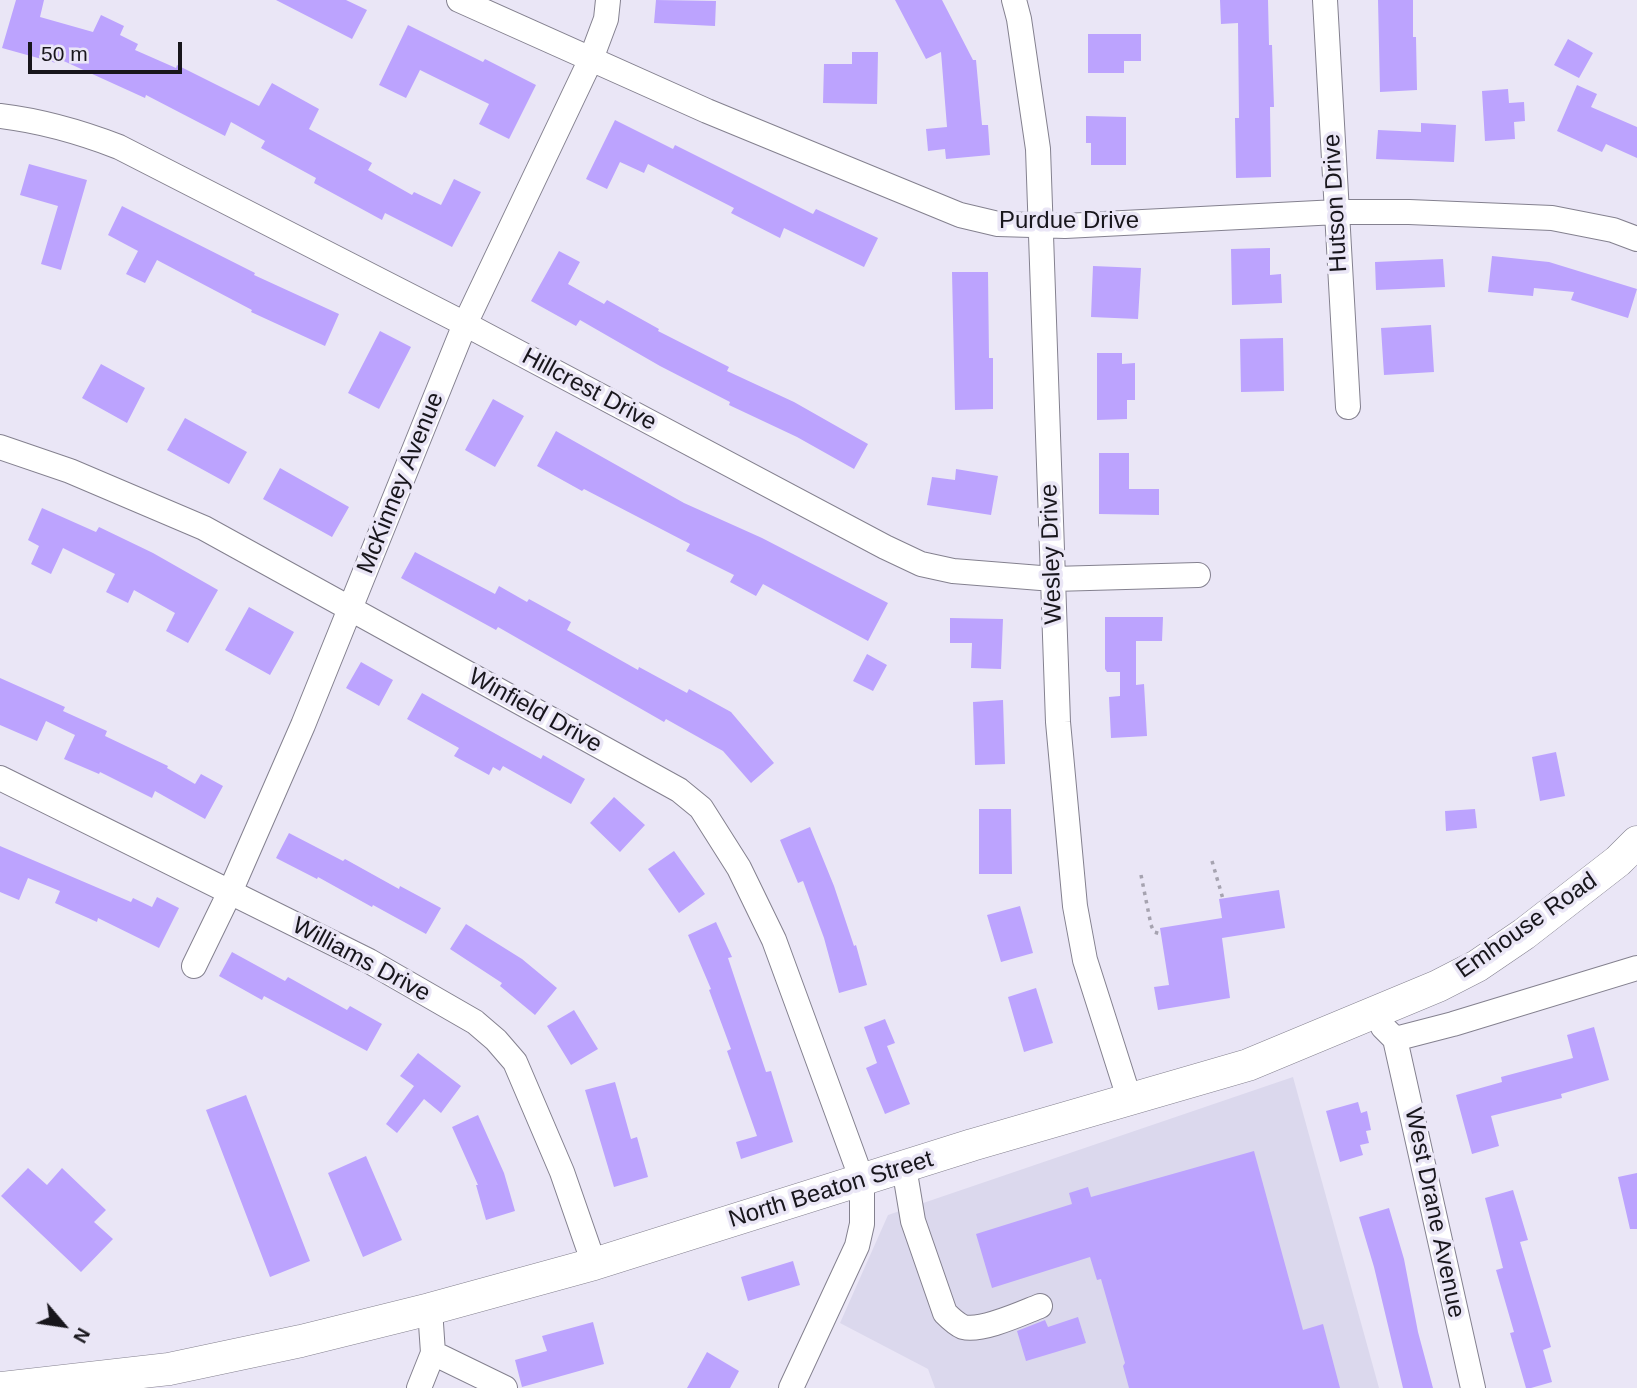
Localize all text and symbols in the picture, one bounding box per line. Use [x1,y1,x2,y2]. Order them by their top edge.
scale bar [32,28,186,72]
text: 50 m [41,42,88,65]
street label: Hutson Drive [1318,133,1354,273]
street label: Purdue Drive [999,207,1139,235]
street label: Hillcrest Drive [517,343,661,437]
street label: McKinney Avenue [351,388,451,578]
street label: Wesley Drive [1035,483,1069,625]
street label: Winfield Drive [463,663,607,759]
street label: Emhouse Road [1451,867,1603,985]
street label: Williams Drive [287,912,435,1008]
street label: West Drane Avenue [1398,1105,1470,1321]
street label: North Beaton Street [725,1145,937,1235]
north arrow [28,1290,98,1360]
text: N [69,1324,94,1347]

